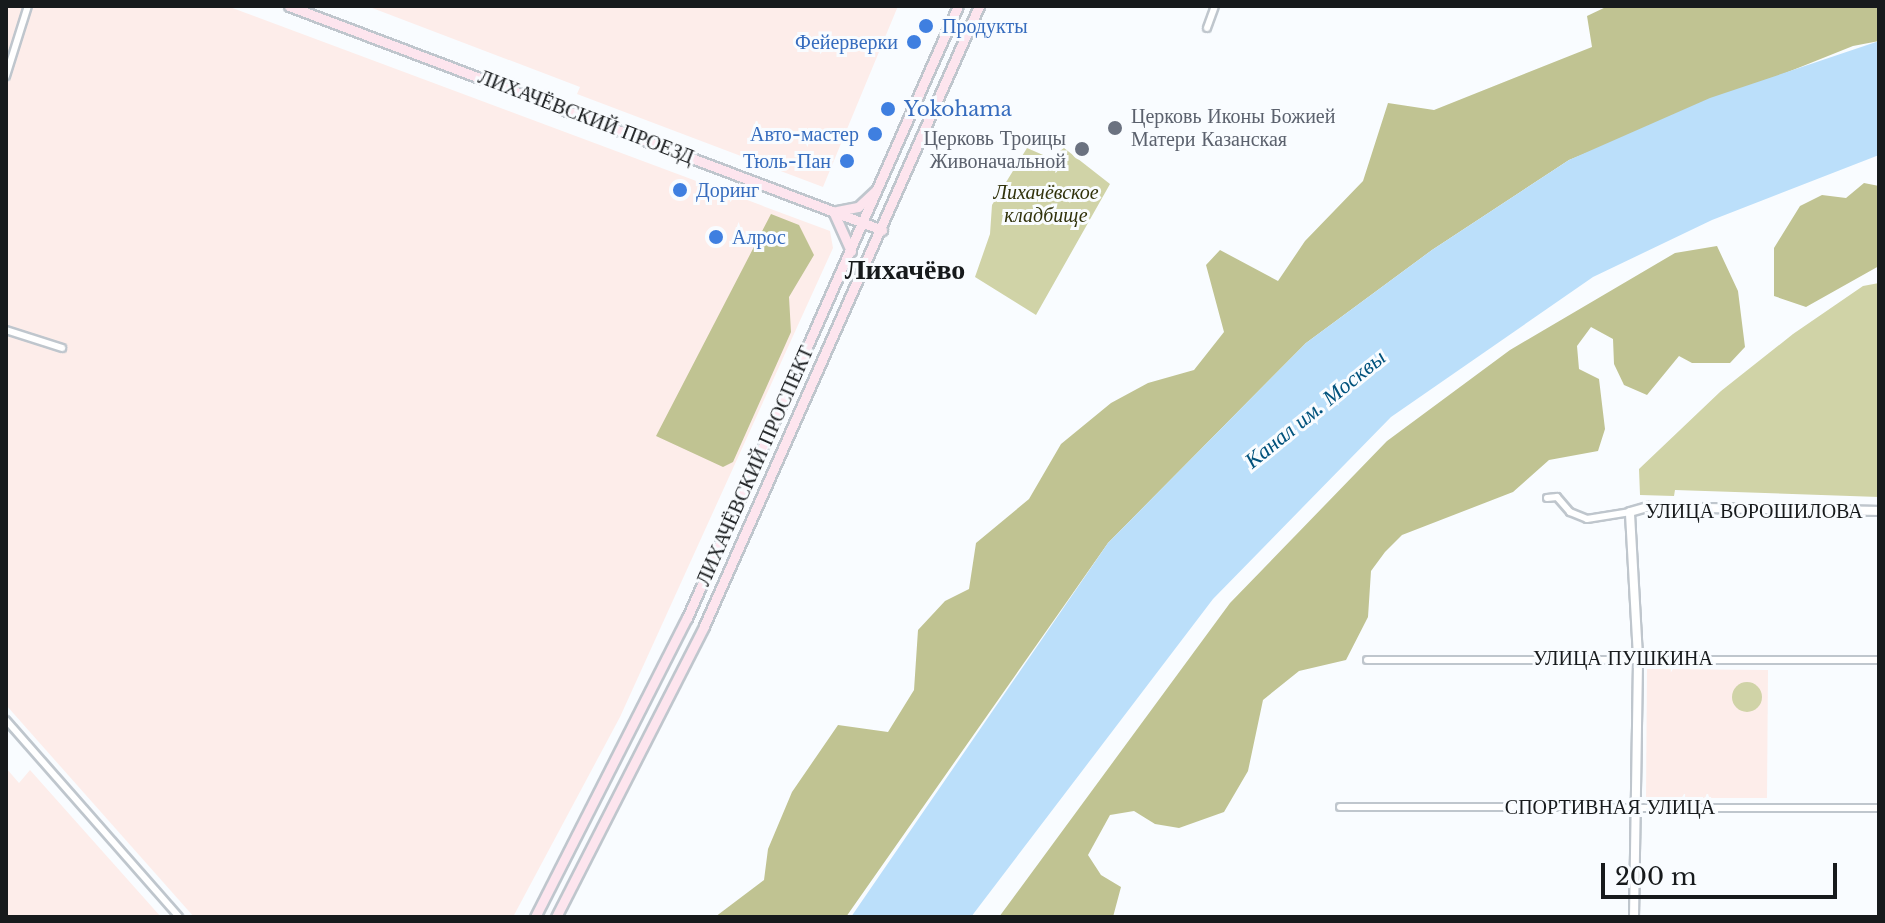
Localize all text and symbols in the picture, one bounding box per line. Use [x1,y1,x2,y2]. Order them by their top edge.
place label: Продукты [942,14,1028,38]
marker: Продукты [917,17,935,35]
place label: Фейерверки [795,30,898,54]
marker: Фейерверки [905,33,923,51]
street label: ЛИХАЧЁВСКИЙ ПРОЕЗД [475,65,697,169]
place label: Yokohama [904,97,1012,121]
marker: Yokohama [879,100,897,118]
place label: Церковь Иконы Божией Матери Казанская [1131,104,1335,151]
marker: Церковь Иконы Божией Матери Казанская [1106,119,1124,137]
place label: Авто-мастер [750,122,859,146]
marker: Авто-мастер [866,125,884,143]
place label: Церковь Троицы Живоначальной [923,126,1066,173]
marker: Церковь Троицы Живоначальной [1073,140,1091,158]
place label: Тюль-Пан [743,149,831,173]
marker: Тюль-Пан [838,152,856,170]
place label: Доринг [696,178,759,202]
park label: Лихачёвское кладбище [993,180,1099,227]
marker: Доринг [671,181,689,199]
place label: Алрос [732,225,786,249]
marker: Алрос [707,228,725,246]
district label: Лихачёво [845,253,965,287]
street label: ЛИХАЧЁВСКИЙ ПРОСПЕКТ [691,342,819,590]
water label: Канал им. Москвы [1239,344,1391,474]
street label: УЛИЦА ВОРОШИЛОВА [1645,499,1863,523]
street label: УЛИЦА ПУШКИНА [1533,646,1713,670]
street label: СПОРТИВНАЯ УЛИЦА [1505,795,1715,819]
scale bar [1605,847,1841,897]
text: 200 m [1615,862,1697,891]

